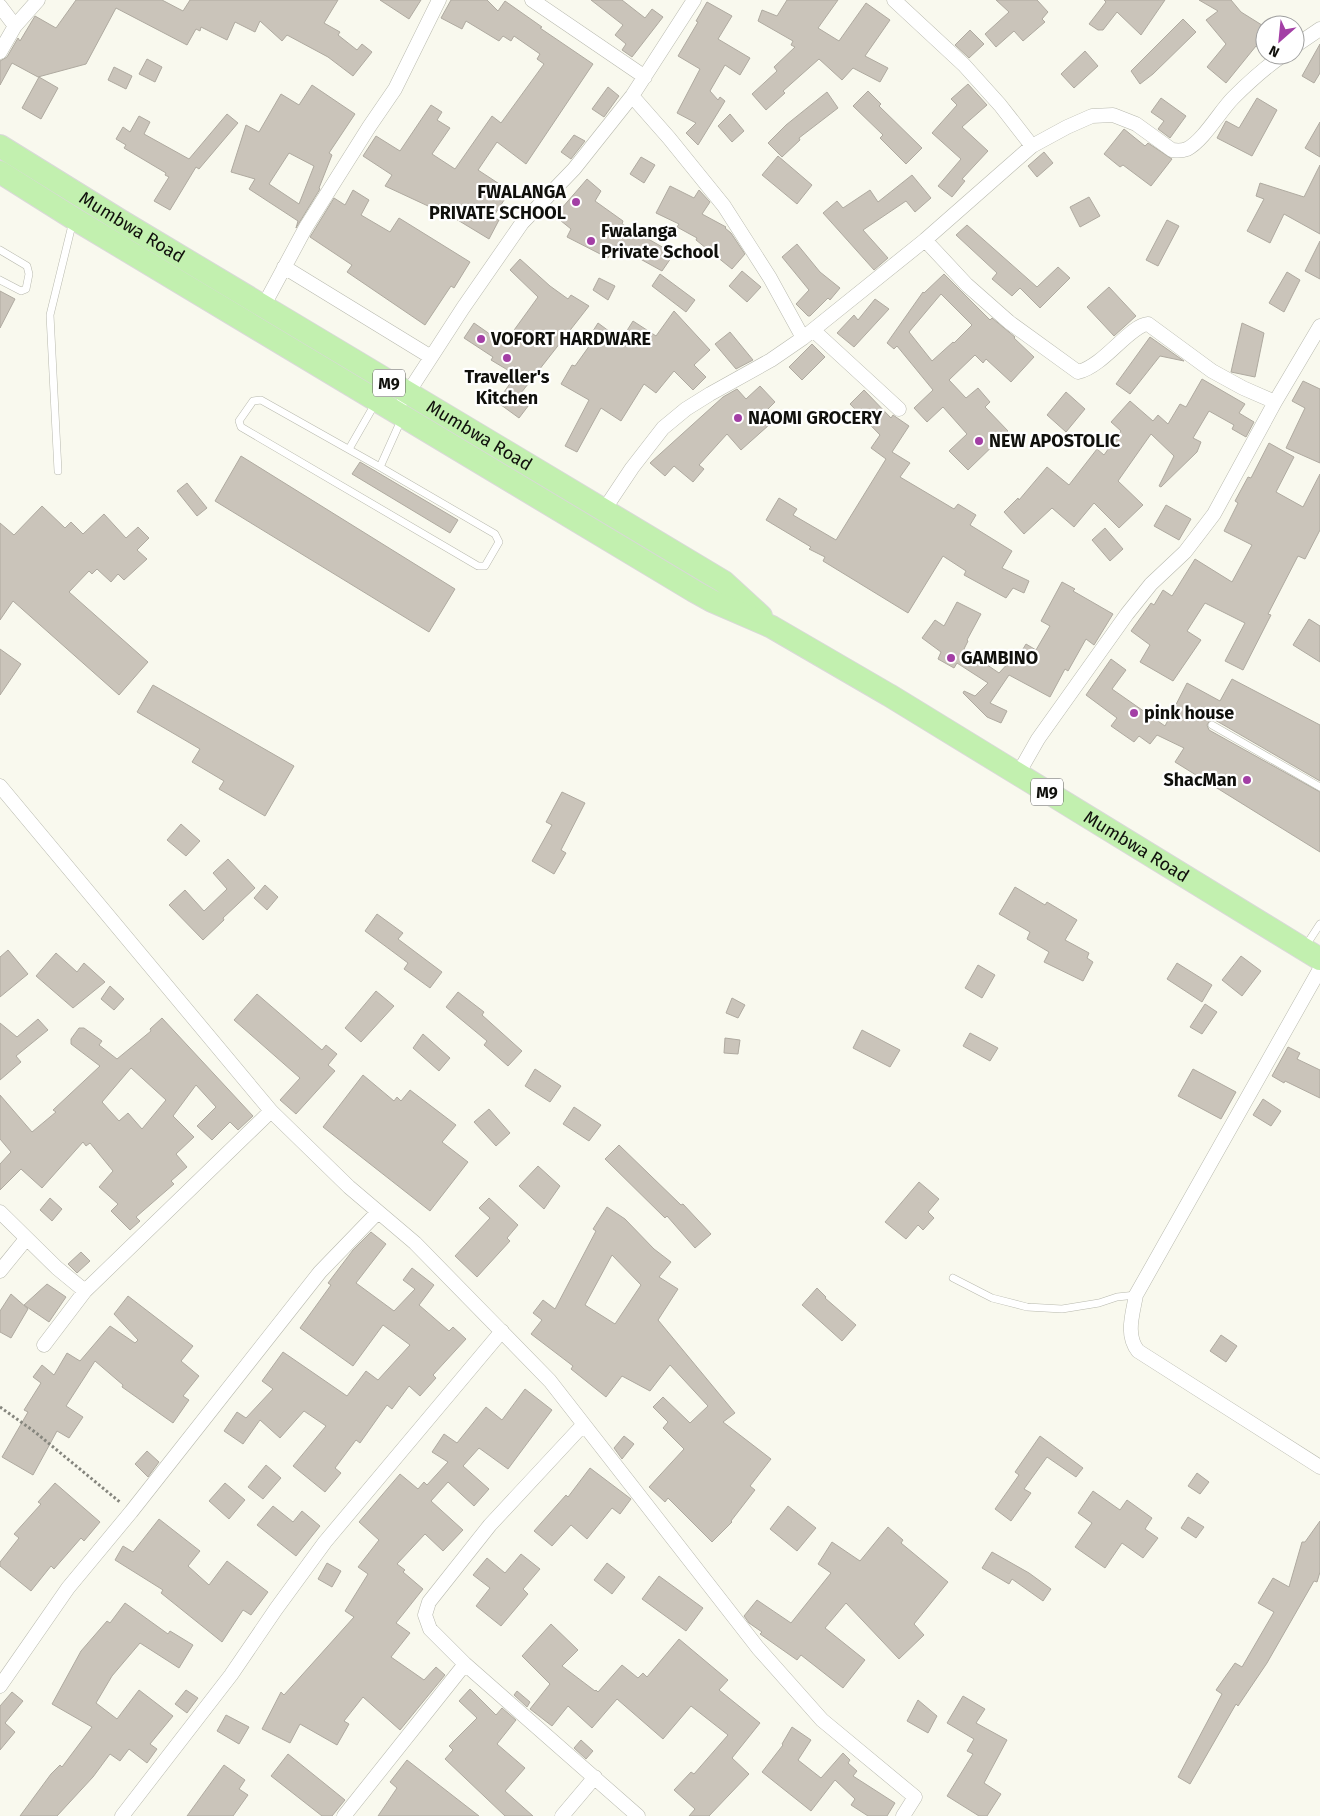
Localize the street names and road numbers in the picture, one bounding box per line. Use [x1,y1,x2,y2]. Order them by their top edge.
street label: Mumbwa Road [75,187,189,268]
road number: M9 [373,369,405,396]
street label: Mumbwa Road [422,395,536,476]
road number: M9 [1031,779,1063,806]
street label: Mumbwa Road [1080,806,1193,887]

